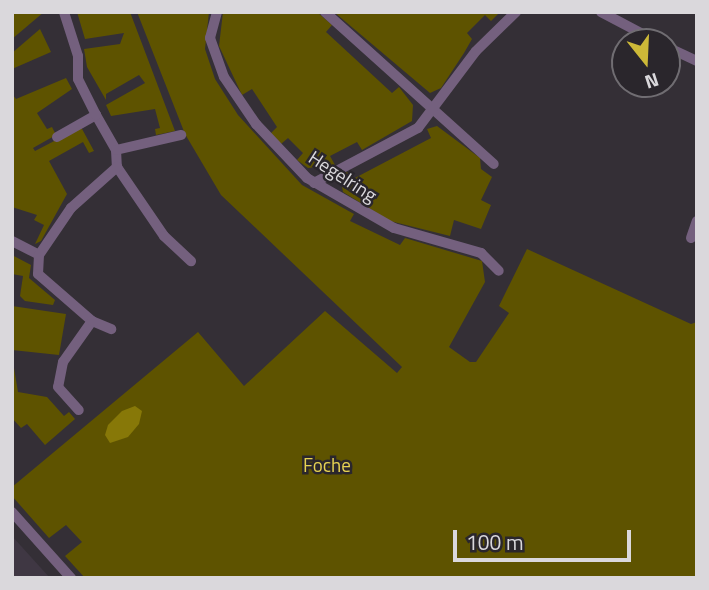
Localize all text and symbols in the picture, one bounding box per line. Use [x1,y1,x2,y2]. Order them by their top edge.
north arrow [611,28,681,98]
text: N [641,66,663,97]
street label: Hegelring [305,146,381,206]
park label: Foche [303,454,351,476]
scale bar [457,516,636,560]
text: 100 m [466,526,523,558]

